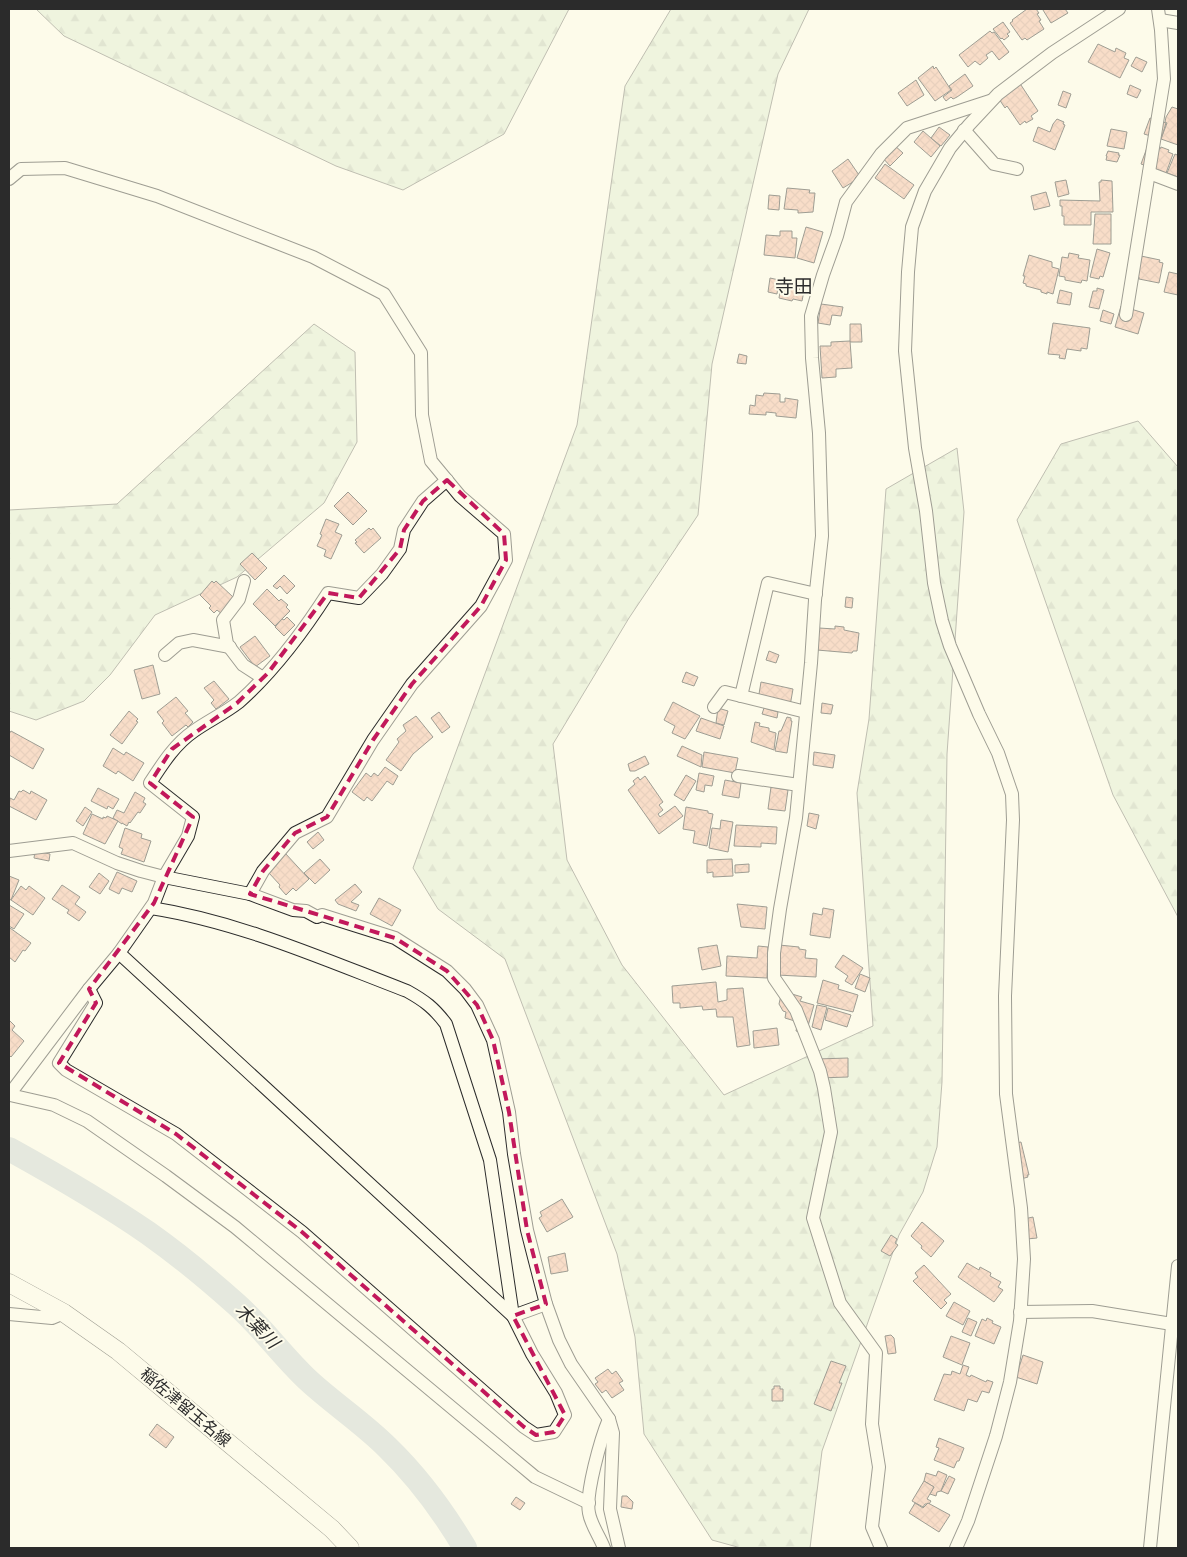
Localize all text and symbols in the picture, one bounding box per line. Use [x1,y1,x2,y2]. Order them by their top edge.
district label: 寺田 [775,273,813,299]
water label: 木葉川 [230,1298,286,1355]
street label: 稲佐津留玉名線 [136,1363,236,1451]

